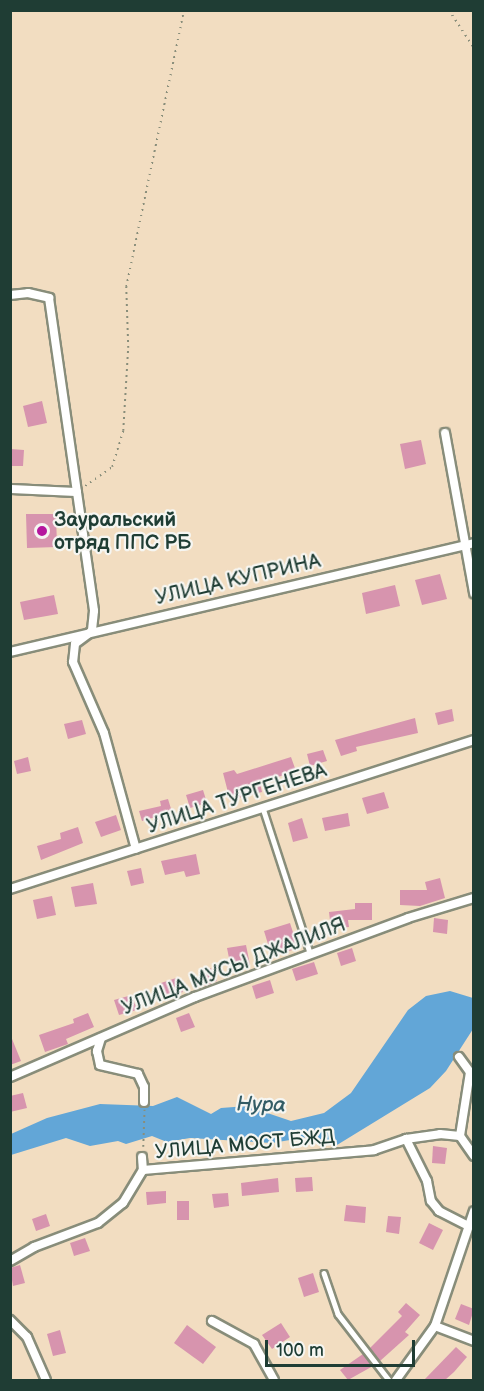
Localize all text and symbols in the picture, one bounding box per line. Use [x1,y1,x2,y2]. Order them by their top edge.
place label: Зауральский отряд ППС РБ [54,508,191,555]
marker: Зауральский отряд ППС РБ [35,524,49,538]
street label: УЛИЦА КУПРИНА [153,549,323,611]
street label: УЛИЦА ТУРГЕНЕВА [144,759,330,839]
street label: УЛИЦА МУСЫ ДЖАЛИЛЯ [119,913,349,1021]
water label: Нура [236,1092,286,1118]
street label: УЛИЦА МОСТ БЖД [154,1125,336,1165]
scale bar [268,1328,418,1366]
text: 100 m [276,1340,324,1361]

